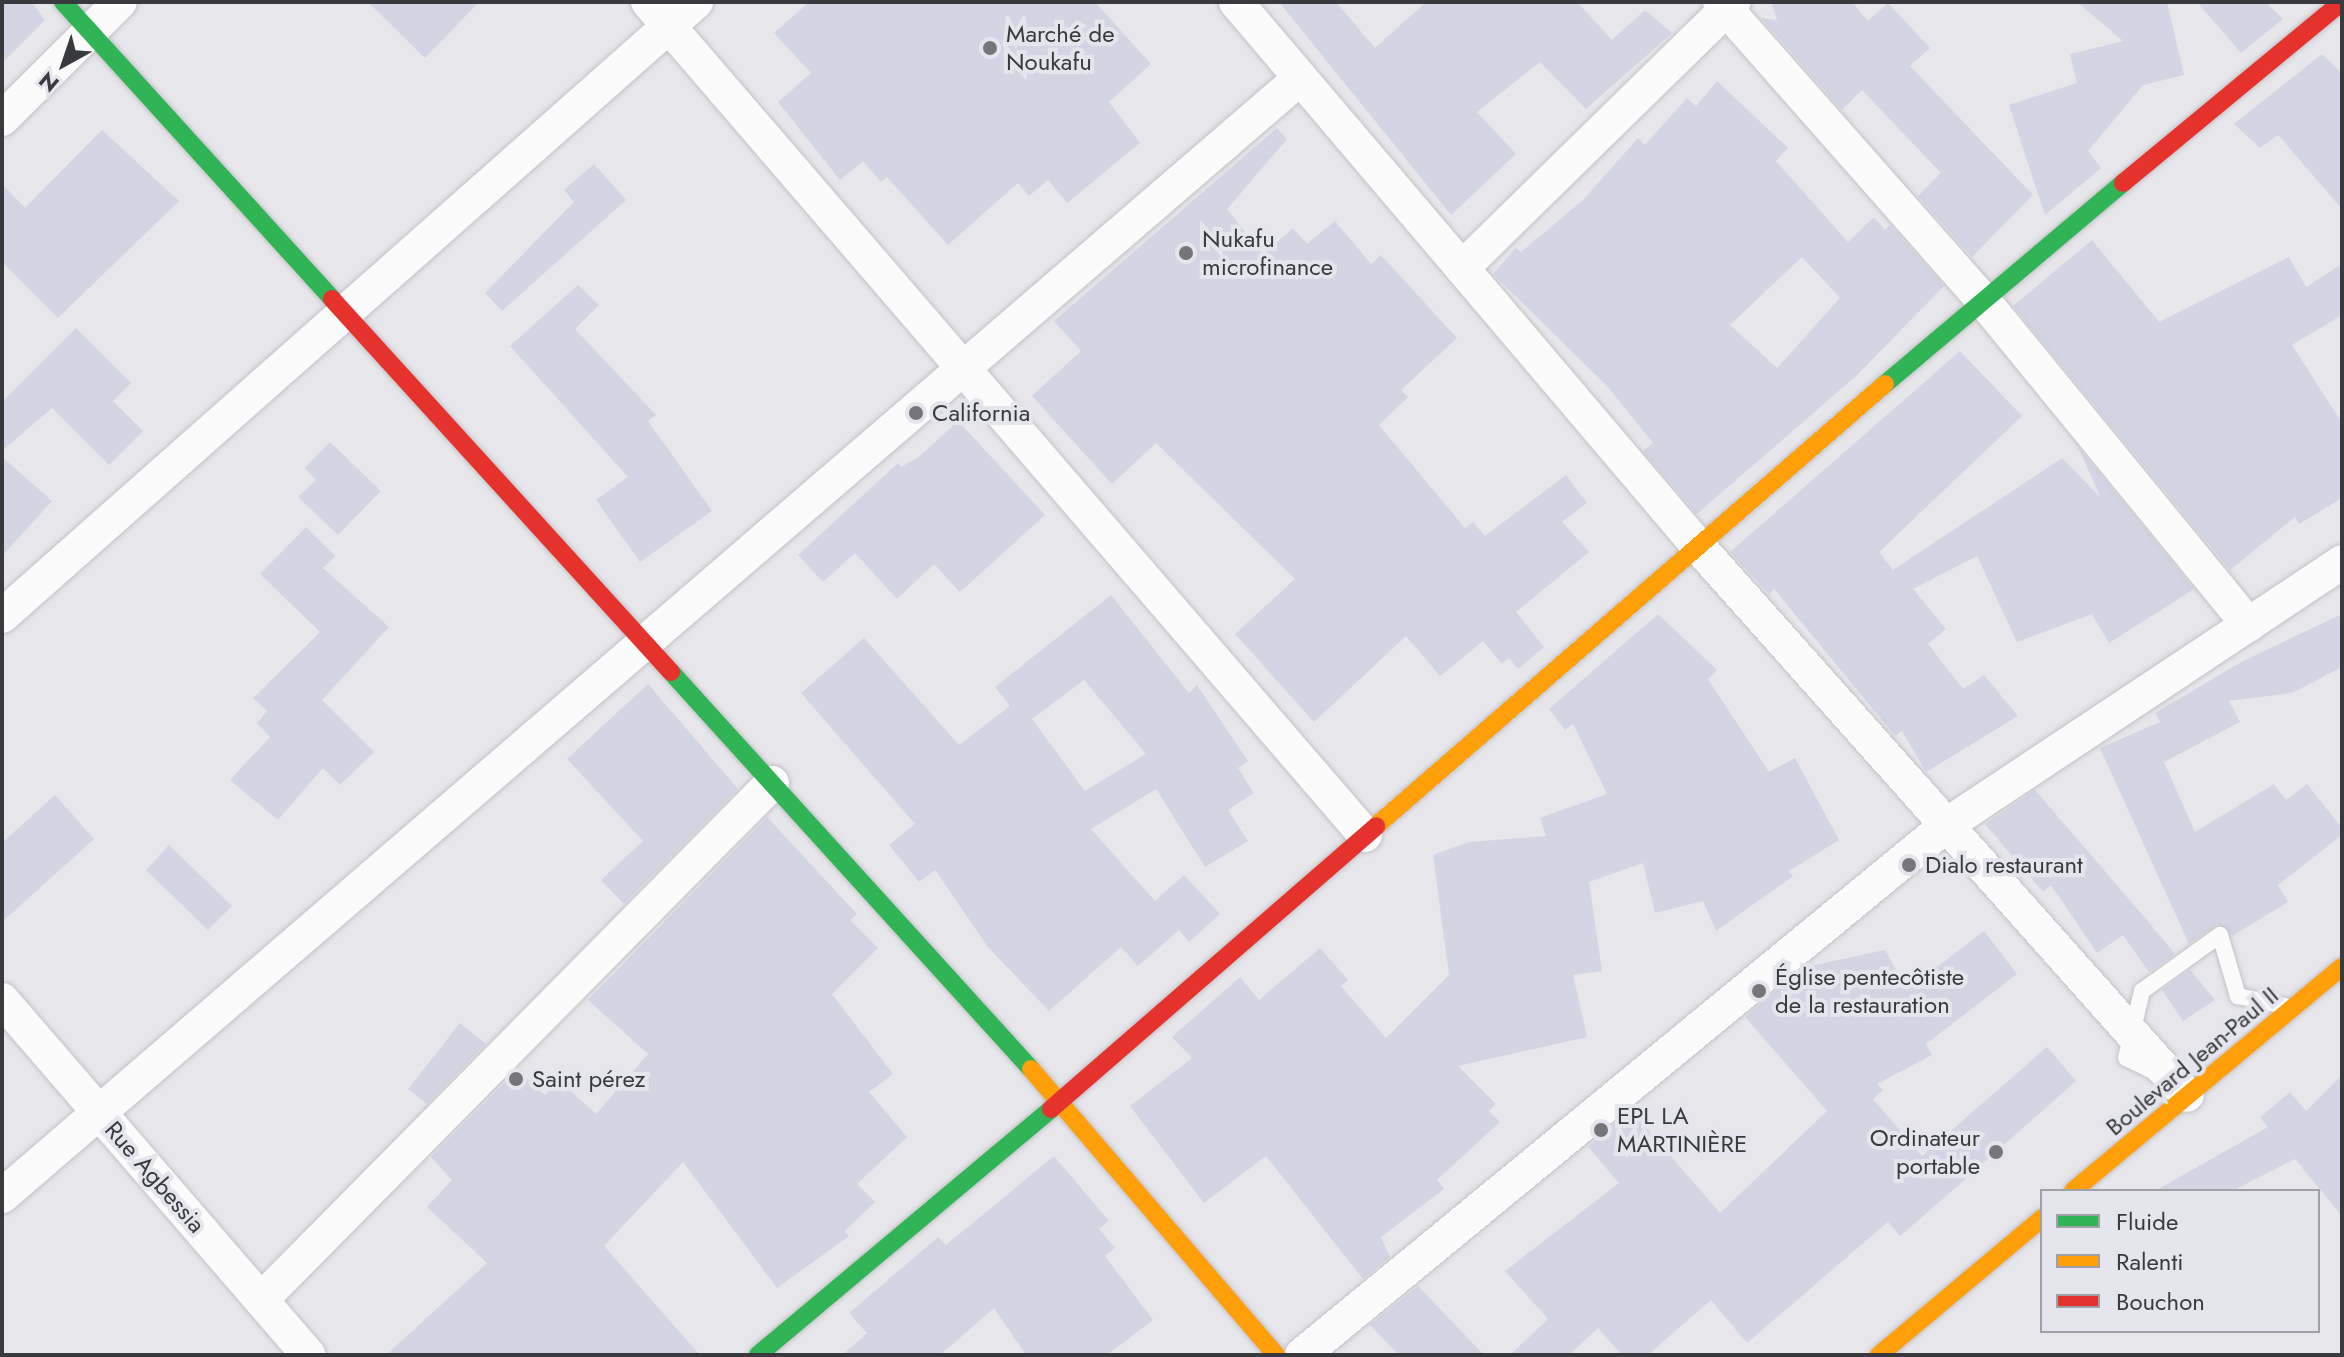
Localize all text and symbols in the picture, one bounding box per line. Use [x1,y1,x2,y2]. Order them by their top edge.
place label: Marché de Noukafu [1006,20,1115,76]
north arrow [24,24,104,104]
marker: Marché de Noukafu [981,39,999,57]
text: N [32,65,66,100]
place label: Nukafu microfinance [1202,225,1333,281]
marker: Nukafu microfinance [1177,244,1195,262]
place label: California [932,399,1030,427]
marker: California [907,404,925,422]
place label: Dialo restaurant [1925,851,2083,879]
marker: Dialo restaurant [1900,856,1918,874]
place label: Église pentecôtiste de la restauration [1775,963,1964,1019]
street label: Boulevard Jean-Paul II [2100,980,2284,1142]
marker: Église pentecôtiste de la restauration [1750,982,1768,1000]
place label: Saint pérez [532,1065,645,1093]
marker: Saint pérez [507,1070,525,1088]
place label: EPL LA MARTINIÈRE [1617,1102,1747,1158]
street label: Rue Agbessia [99,1115,211,1239]
marker: EPL LA MARTINIÈRE [1592,1121,1610,1139]
place label: Ordinateur portable [1870,1124,1980,1180]
marker: Ordinateur portable [1987,1143,2005,1161]
legend [2040,1189,2320,1333]
text: Fluide [2116,1204,2178,1239]
text: Ralenti [2116,1244,2183,1279]
text: Bouchon [2116,1284,2205,1319]

